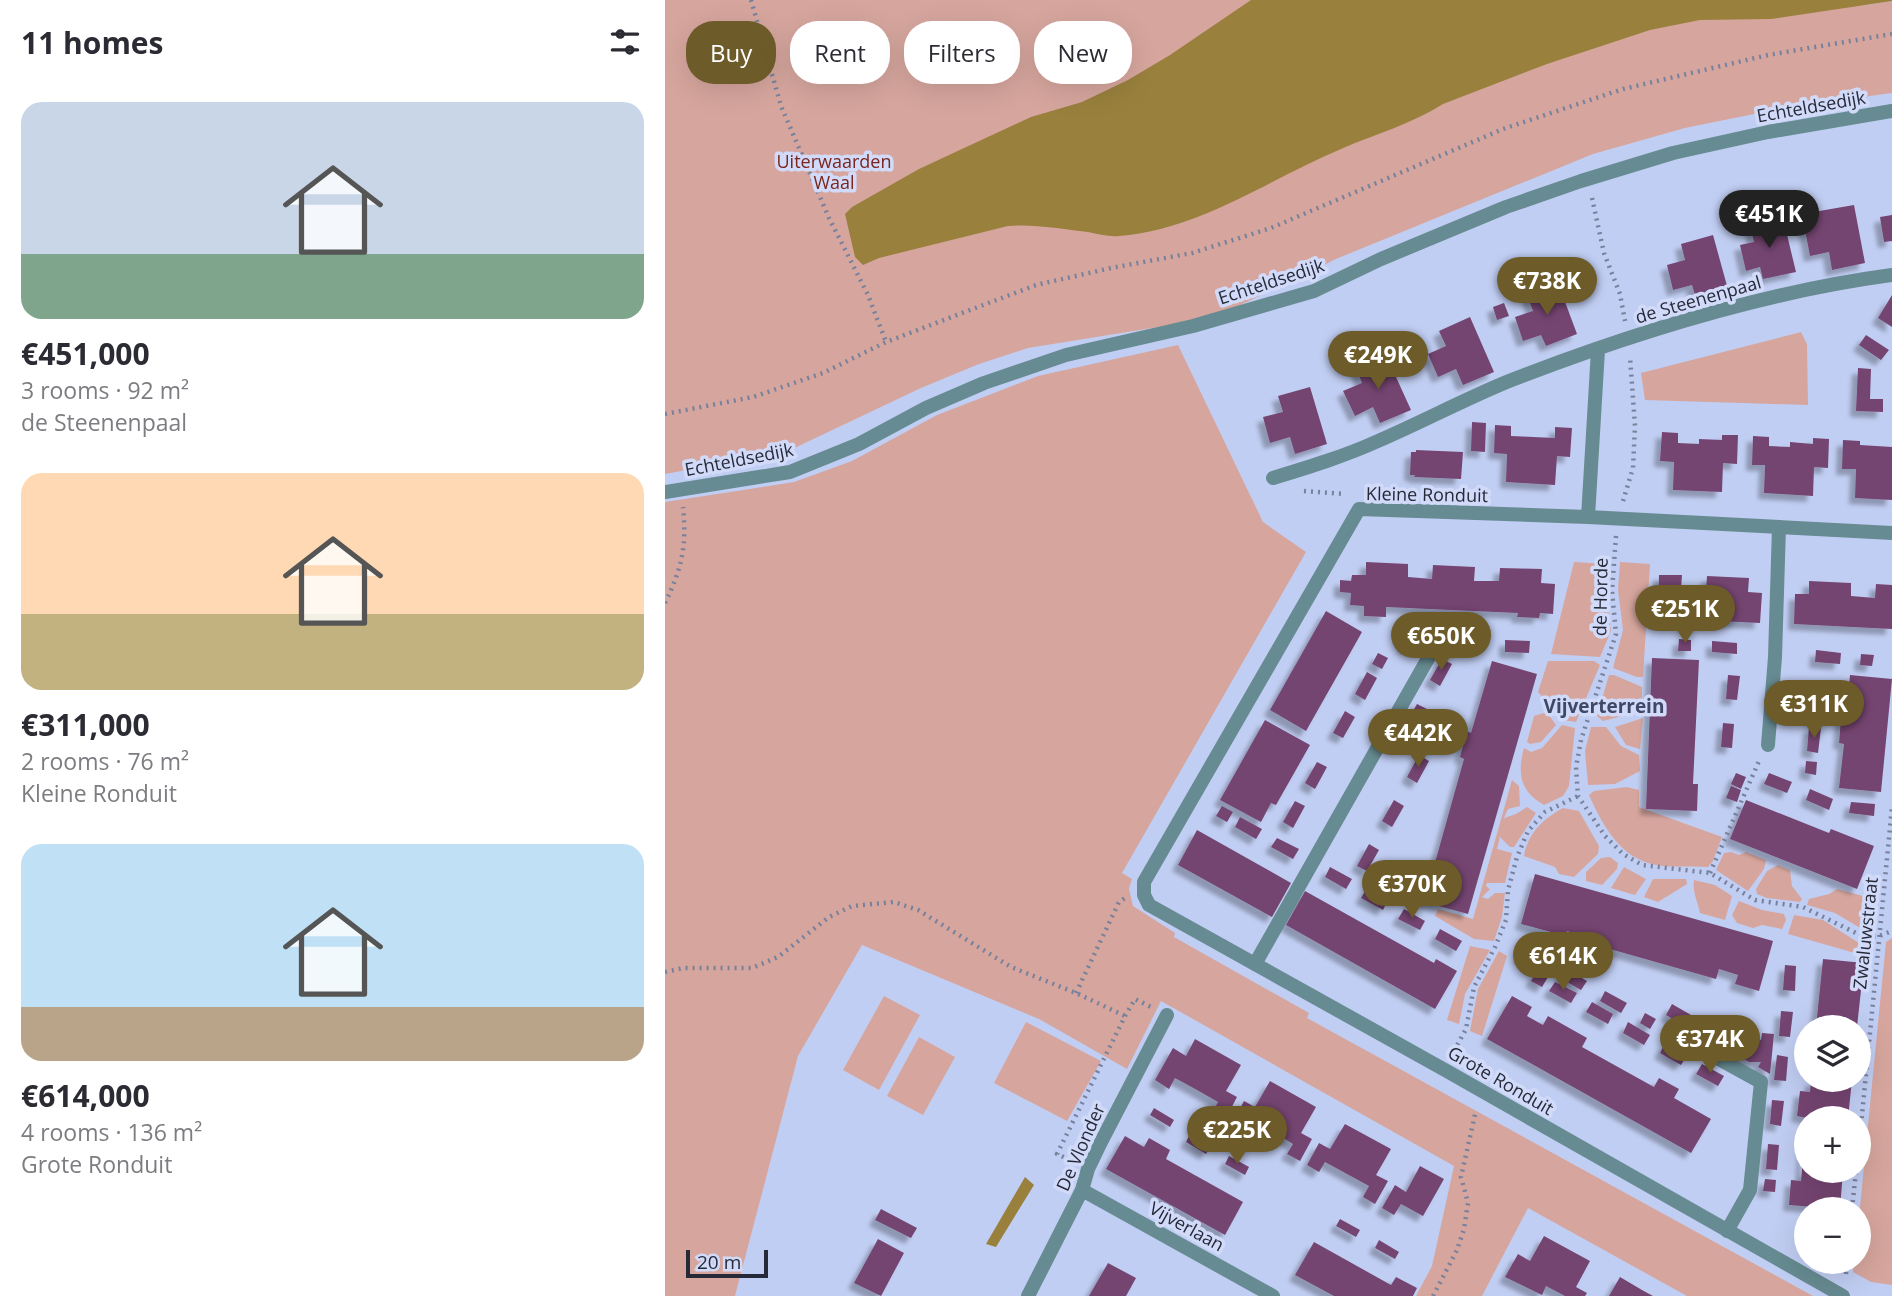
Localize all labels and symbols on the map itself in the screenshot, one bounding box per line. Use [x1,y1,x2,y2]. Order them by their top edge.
street label: Echteldsedijk [1755,85,1868,127]
park label: Uiterwaarden Waal [776,149,892,194]
pin: €451K [1720,190,1818,250]
street label: Echteldsedijk [1215,252,1328,309]
pin: €738K [1498,258,1596,317]
street label: de Steenenpaal [1632,270,1764,328]
pin: €249K [1329,332,1427,391]
street label: Echteldsedijk [683,437,796,481]
street label: Kleine Ronduit [1366,481,1488,507]
street label: de Horde [1587,558,1613,636]
pin: €251K [1636,586,1734,645]
pin: €650K [1392,612,1490,672]
pin: €311K [1765,680,1863,740]
district label: Vijverterrein [1544,693,1664,719]
pin: €442K [1369,710,1467,769]
pin: €370K [1363,860,1461,920]
street label: Zwaluwstraat [1847,876,1883,990]
pin: €614K [1514,932,1612,992]
pin: €374K [1661,1016,1759,1075]
street label: Grote Ronduit [1444,1040,1558,1120]
street label: De Vlonder [1050,1099,1110,1195]
pin: €225K [1188,1106,1286,1166]
street label: Vijverlaan [1145,1196,1229,1256]
scale bar [686,1247,768,1279]

